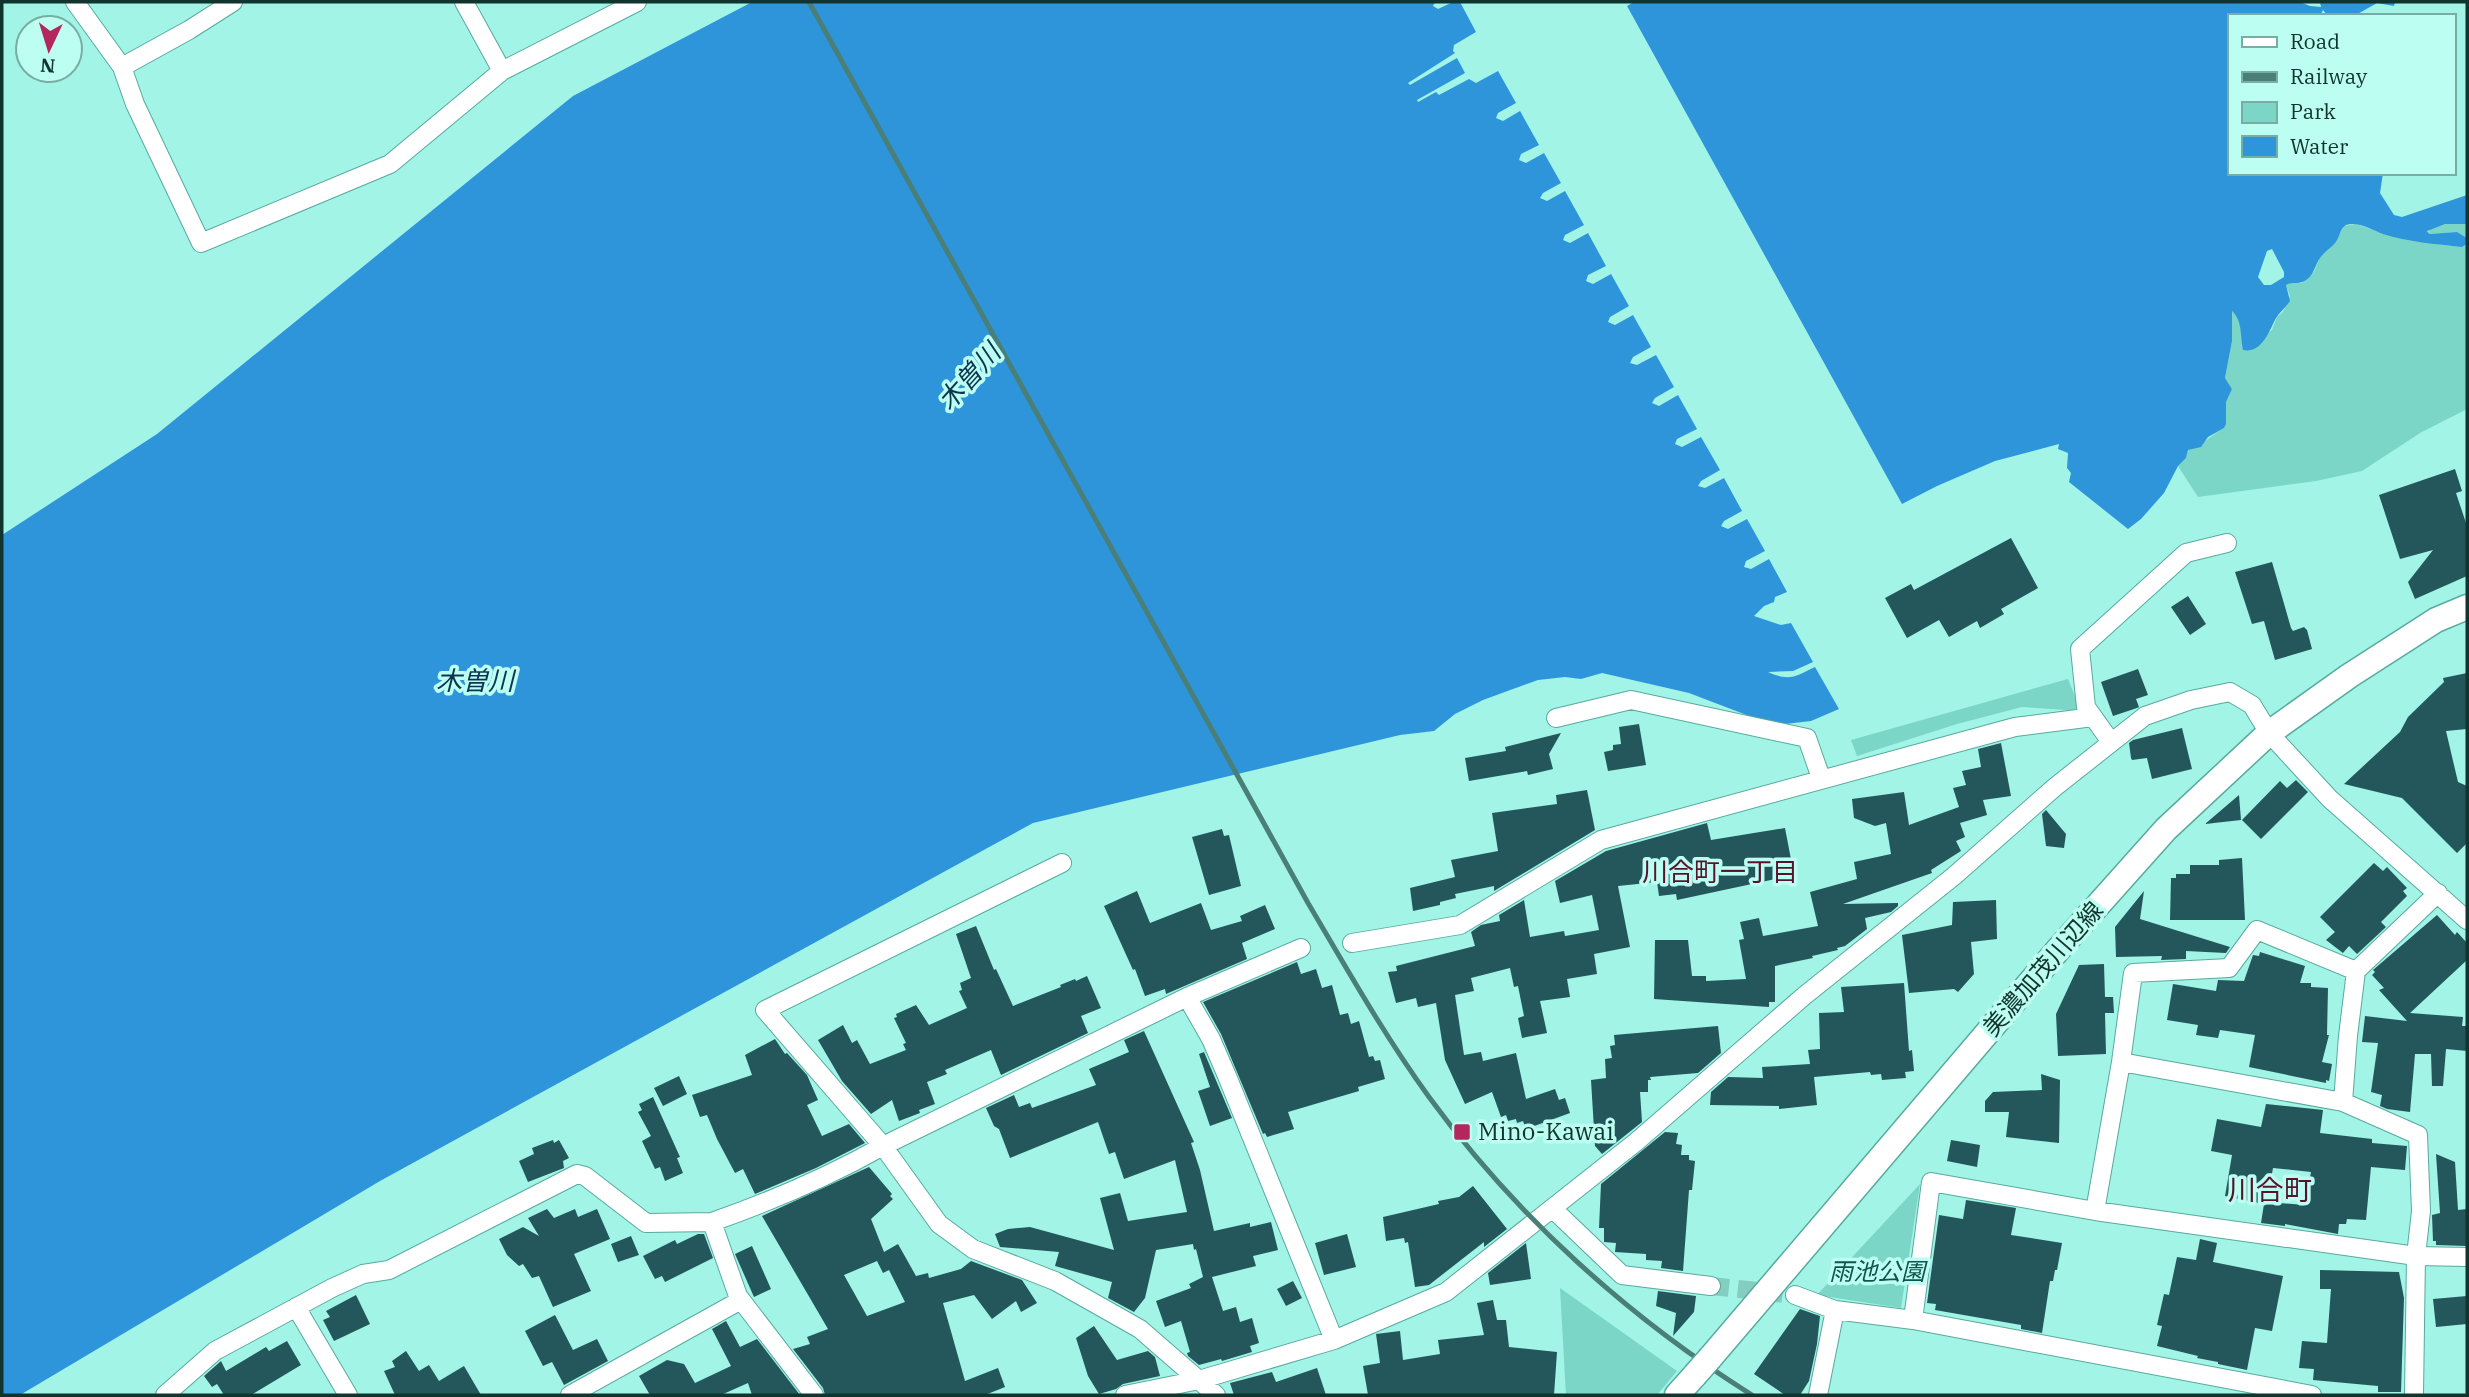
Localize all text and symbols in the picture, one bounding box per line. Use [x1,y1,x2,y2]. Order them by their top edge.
north arrow [14,14,84,84]
legend [2228,14,2455,175]
text: Road [2290,27,2340,55]
text: N [39,53,56,78]
text: Railway [2290,62,2368,90]
text: Park [2290,97,2337,125]
text: Water [2290,132,2349,160]
water label: 木曽川 [930,334,1009,417]
water label: 木曽川 [436,663,517,697]
district label: 川合町一丁目 [1642,854,1798,888]
street label: 美濃加茂川辺線 [1975,894,2109,1042]
place label: Mino-Kawai [1478,1115,1614,1147]
marker: Mino-Kawai [1452,1122,1472,1142]
district label: 川合町 [2228,1171,2312,1208]
park label: 雨池公園 [1829,1255,1928,1287]

